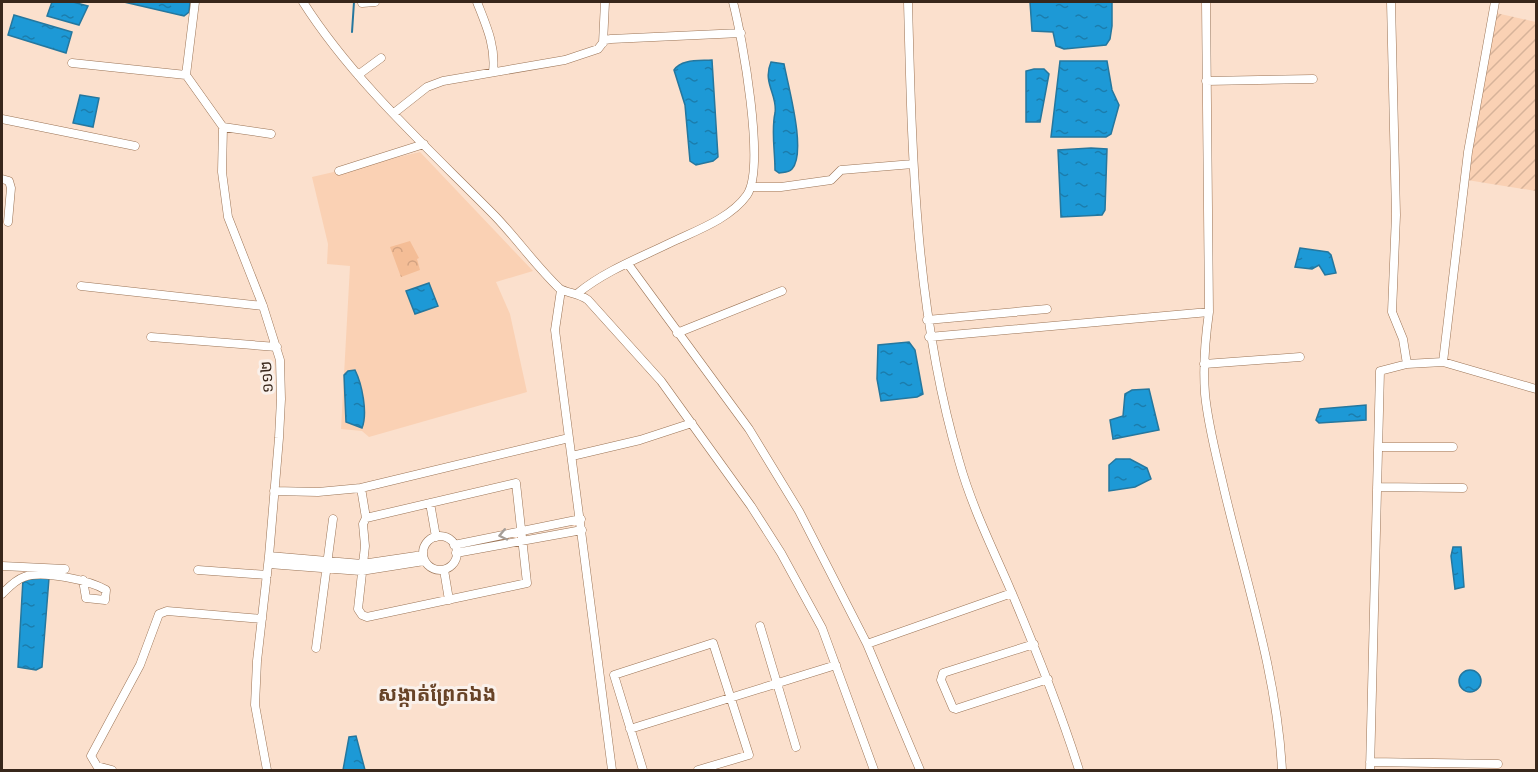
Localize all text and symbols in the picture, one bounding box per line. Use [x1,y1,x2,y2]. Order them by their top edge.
street label: ១១២ [256,360,277,394]
one-way arrow [498,528,508,541]
district label: សង្កាត់ព្រែកឯង [378,682,496,707]

